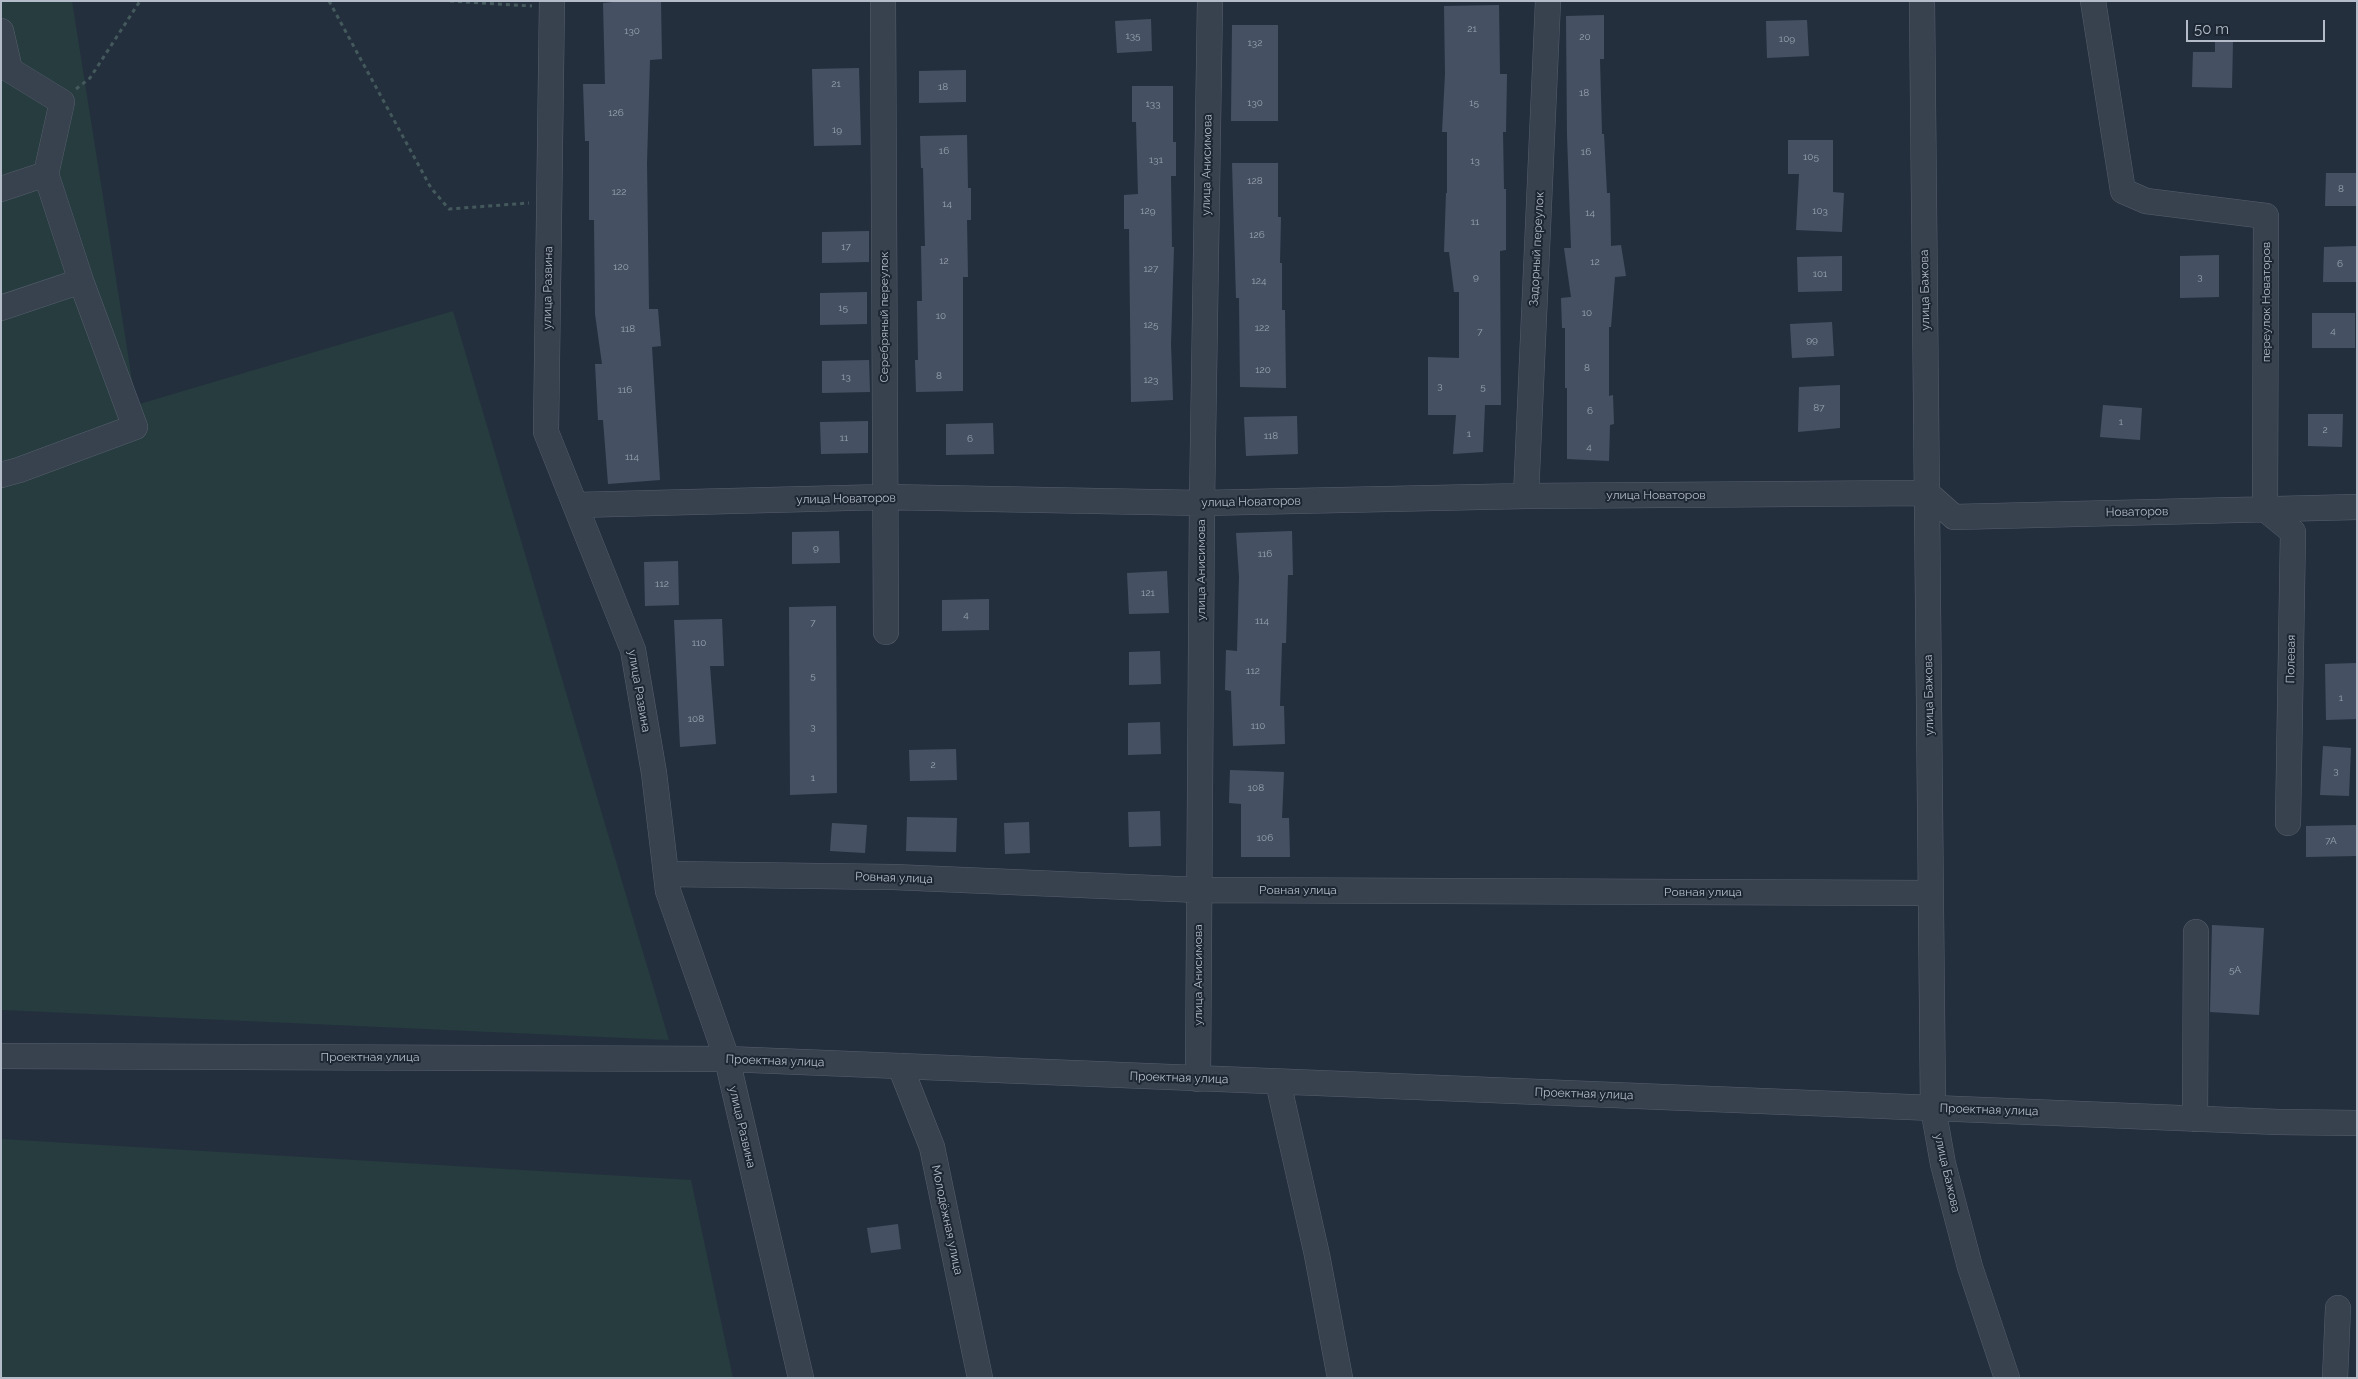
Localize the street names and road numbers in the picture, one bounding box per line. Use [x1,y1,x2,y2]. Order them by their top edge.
street label: улица Анисимова [1199,114,1215,216]
street label: Задорный переулок [1527,191,1547,307]
street label: переулок Новаторов [2259,242,2273,362]
street label: улица Развина [540,246,556,330]
street label: улица Бажова [1917,249,1933,331]
street label: Серебряный переулок [877,252,891,382]
street label: улица Новаторов [1606,488,1706,502]
street label: улица Новаторов [796,491,896,507]
street label: улица Новаторов [1201,494,1301,510]
street label: Новаторов [2106,504,2168,520]
street label: улица Анисимова [1194,519,1208,621]
street label: Полевая [2283,635,2299,683]
street label: улица Развина [625,649,653,733]
street label: улица Бажова [1921,654,1937,736]
street label: Ровная улица [855,869,933,887]
street label: Ровная улица [1259,883,1337,897]
street label: Ровная улица [1664,885,1742,899]
street label: улица Анисимова [1191,924,1205,1026]
street label: Проектная улица [321,1050,419,1064]
street label: Проектная улица [725,1052,825,1070]
street label: Проектная улица [1129,1069,1229,1087]
street label: улица Развина [726,1085,758,1169]
street label: Проектная улица [1534,1085,1634,1103]
street label: Проектная улица [1939,1101,2039,1119]
street label: улица Бажова [1931,1132,1963,1214]
street label: Молодёжная улица [928,1164,966,1276]

